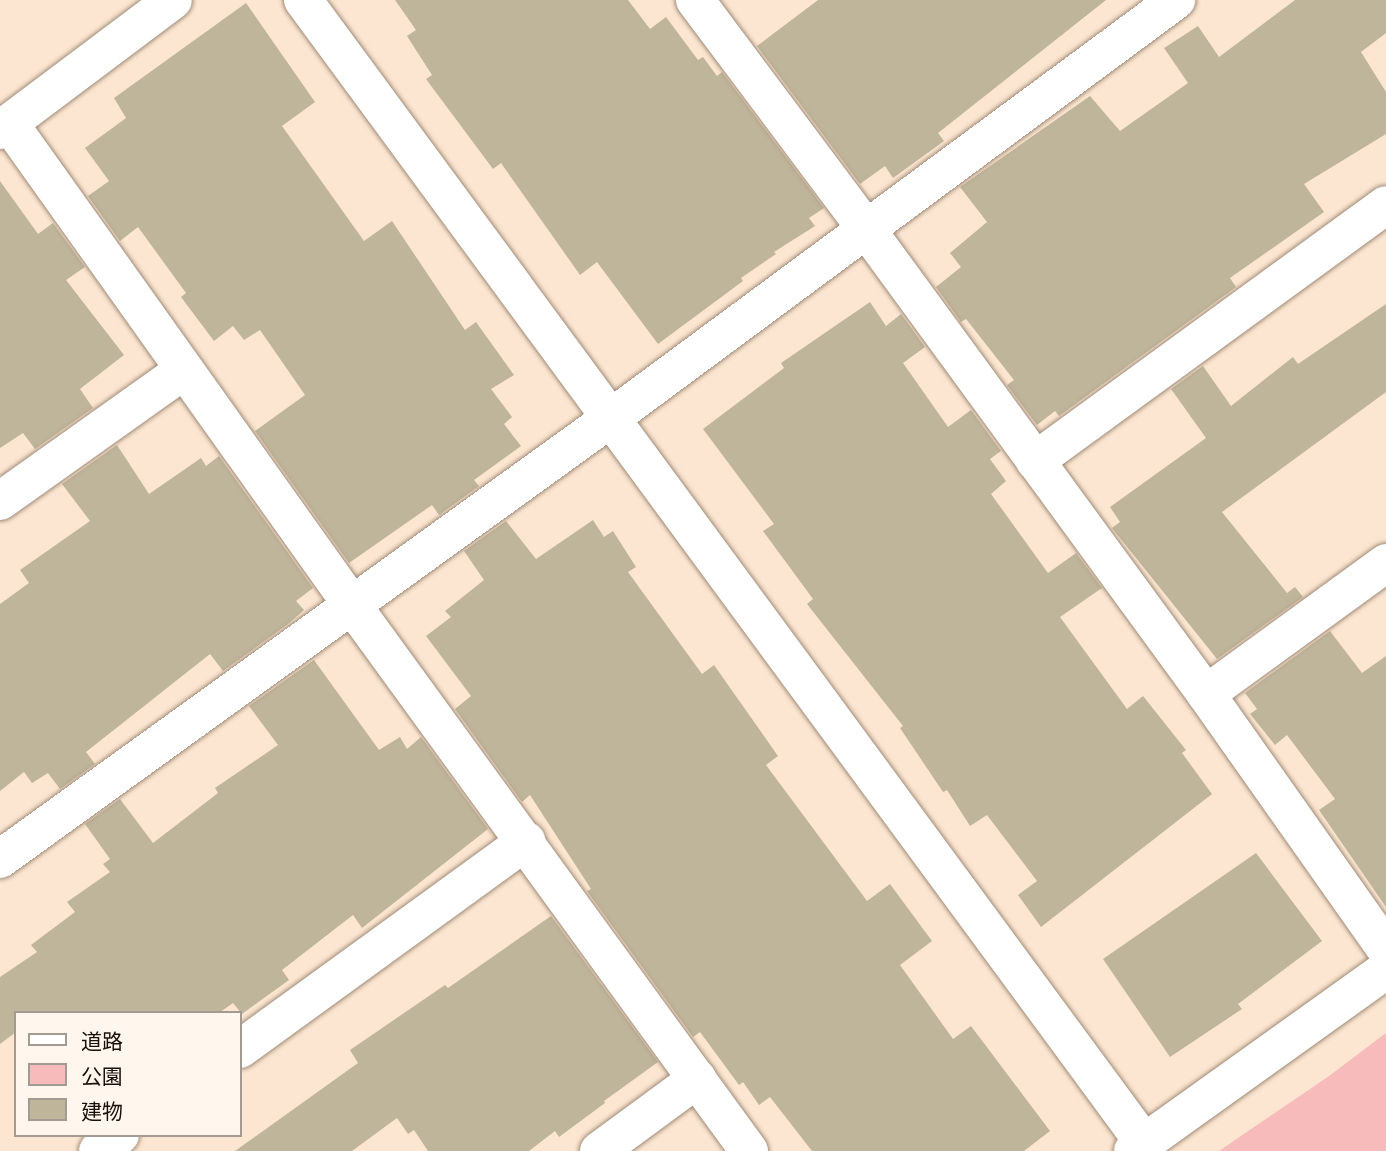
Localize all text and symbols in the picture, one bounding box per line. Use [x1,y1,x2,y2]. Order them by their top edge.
legend [14,1011,242,1137]
text: 道路 [81,1029,123,1054]
text: 公園 [81,1064,123,1089]
text: 建物 [81,1099,123,1124]

